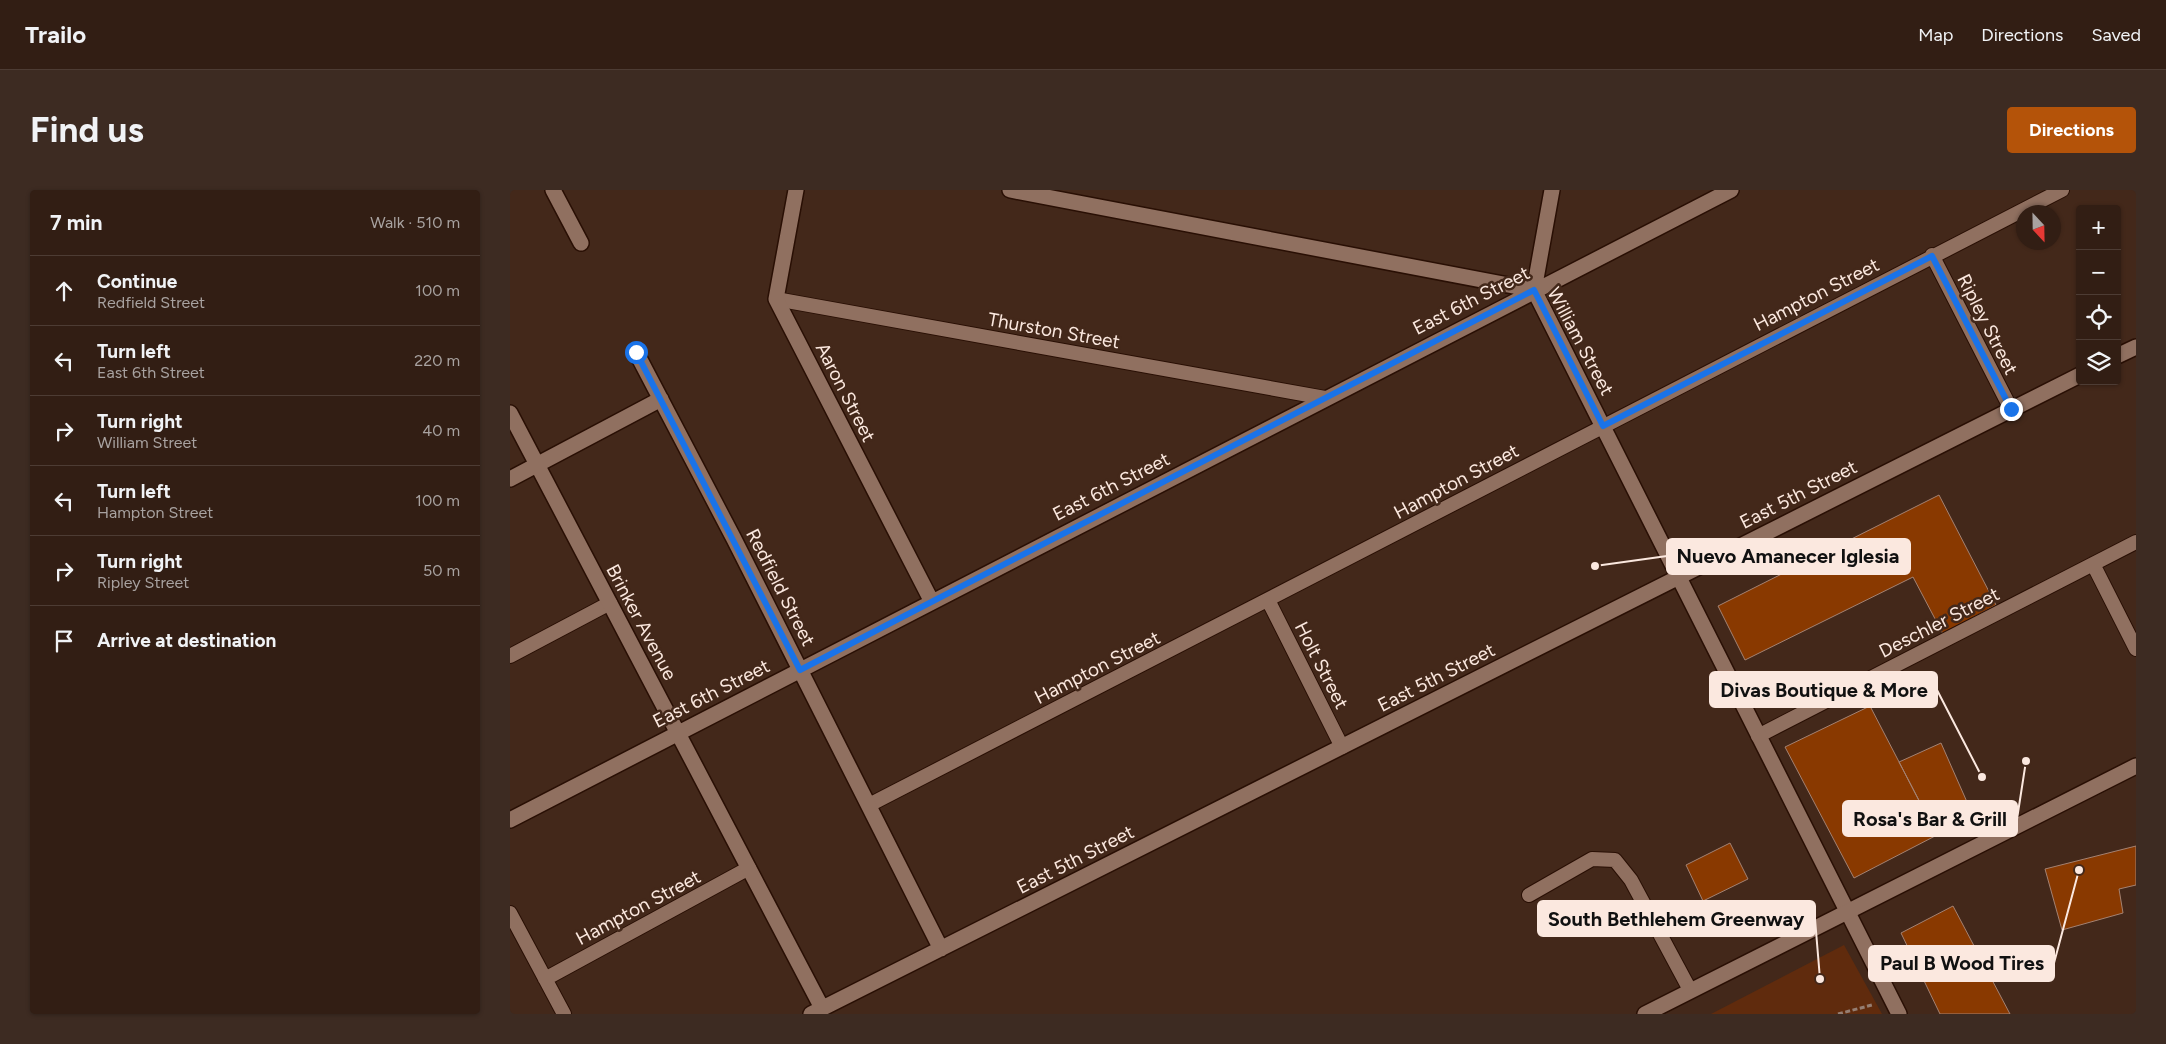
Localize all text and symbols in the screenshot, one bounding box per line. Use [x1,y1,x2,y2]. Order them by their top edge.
text: Trailo [25,20,86,49]
text: Map [1918,24,1953,46]
text: Directions [1981,24,2063,46]
text: Saved [2091,24,2141,46]
button: Directions [2007,107,2136,153]
text: Find us [30,109,144,151]
north arrow [2016,205,2061,250]
map controls [2076,205,2121,385]
button: + [2076,205,2121,250]
text: 7 min [50,210,102,235]
text: Walk · 510 m [370,213,460,232]
button: − [2076,250,2121,295]
street label: Hampton Street [1750,253,1883,336]
street label: East 6th Street [1409,261,1534,340]
text: Continue [97,270,177,293]
street label: Ripley Street [1952,270,2023,378]
icon: ahead [50,277,78,305]
text: 100 m [415,281,460,300]
street label: William Street [1542,283,1619,399]
text: Redfield Street [97,293,205,312]
button: locate [2076,295,2121,340]
street label: Thurston Street [986,308,1122,353]
street label: Aaron Street [811,339,880,446]
text: Turn left [97,340,171,363]
button: layers [2076,340,2121,385]
route start [625,341,648,364]
icon: left [50,347,78,375]
text: 220 m [414,351,460,370]
text: East 6th Street [97,363,205,382]
route end [2000,398,2023,421]
text: Turn right [97,410,183,433]
icon: right [50,417,78,445]
text: 40 m [422,421,460,440]
text: William Street [97,433,197,452]
street label: Hampton Street [1390,439,1523,524]
street label: East 6th Street [1049,447,1174,526]
street label: East 5th Street [1736,455,1861,534]
text: Turn left [97,480,171,503]
icon: left [50,487,78,515]
text: 100 m [415,491,460,510]
text: Hampton Street [97,503,213,522]
street label: Redfield Street [741,525,820,650]
callout: Nuevo Amanecer Iglesia [1667,539,1910,574]
text: Nuevo Amanecer Iglesia [1677,544,1899,568]
text: Turn right [97,550,183,573]
icon: right [50,557,78,585]
street label: Brinker Avenue [601,560,682,684]
text: 50 m [423,561,460,580]
text: Ripley Street [97,573,189,592]
street label: Deschler Street [1875,582,2003,663]
street label: Holt Street [1290,618,1353,713]
street label: Hampton Street [1031,626,1164,709]
icon: arrive [50,627,78,655]
text: Arrive at destination [97,629,276,652]
street label: East 5th Street [1374,638,1499,717]
street label: East 6th Street [649,654,774,733]
callout: Divas Boutique & More [1710,672,1937,707]
text: Divas Boutique & More [1720,678,1928,702]
callout: Rosa's Bar & Grill [1843,801,2017,836]
text: Rosa's Bar & Grill [1853,807,2007,831]
street label: East 5th Street [1013,820,1138,899]
street label: Hampton Street [572,865,705,950]
callout: South Bethlehem Greenway [1538,901,1815,936]
text: South Bethlehem Greenway [1548,907,1805,931]
callout: Paul B Wood Tires [1869,946,2054,981]
text: Paul B Wood Tires [1880,951,2044,975]

